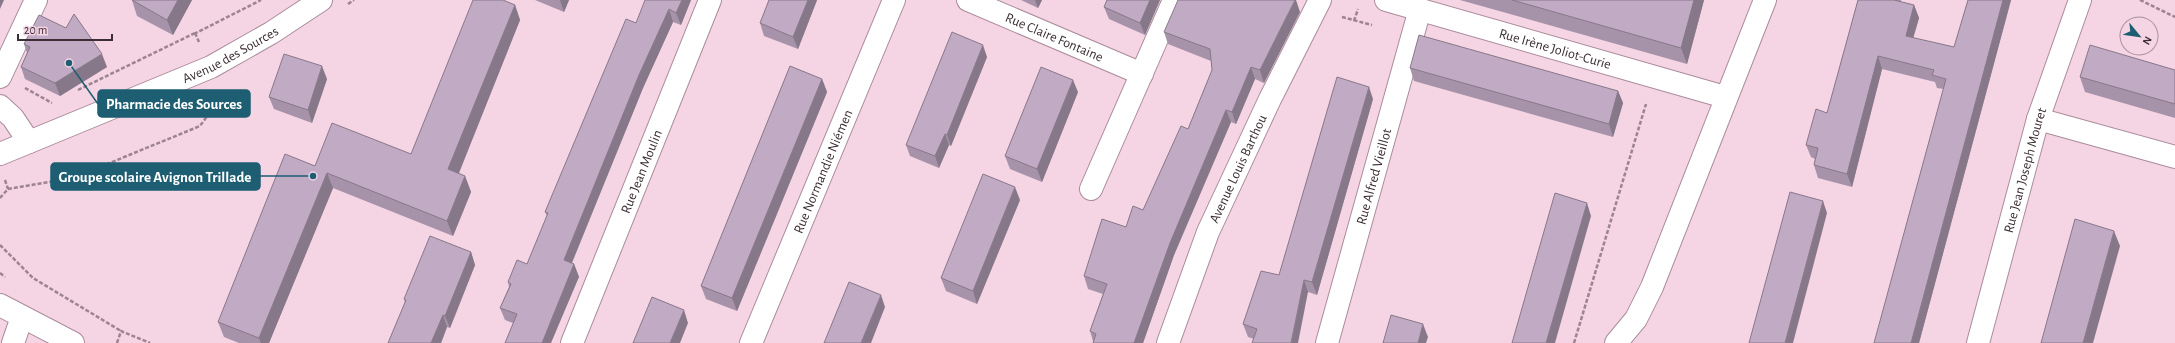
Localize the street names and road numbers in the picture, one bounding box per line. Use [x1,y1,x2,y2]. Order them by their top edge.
street label: Rue Claire Fontaine [1003,11,1105,65]
street label: Avenue des Sources [181,24,281,86]
street label: Rue Irène Joliot-Curie [1497,27,1613,72]
street label: Rue Jean Joseph Mouret [2002,105,2050,235]
street label: Rue Normandie Niémen [792,108,855,236]
street label: Avenue Louis Barthou [1207,113,1270,225]
street label: Rue Alfred Vieillot [1354,126,1395,226]
street label: Rue Jean Moulin [619,128,665,216]

